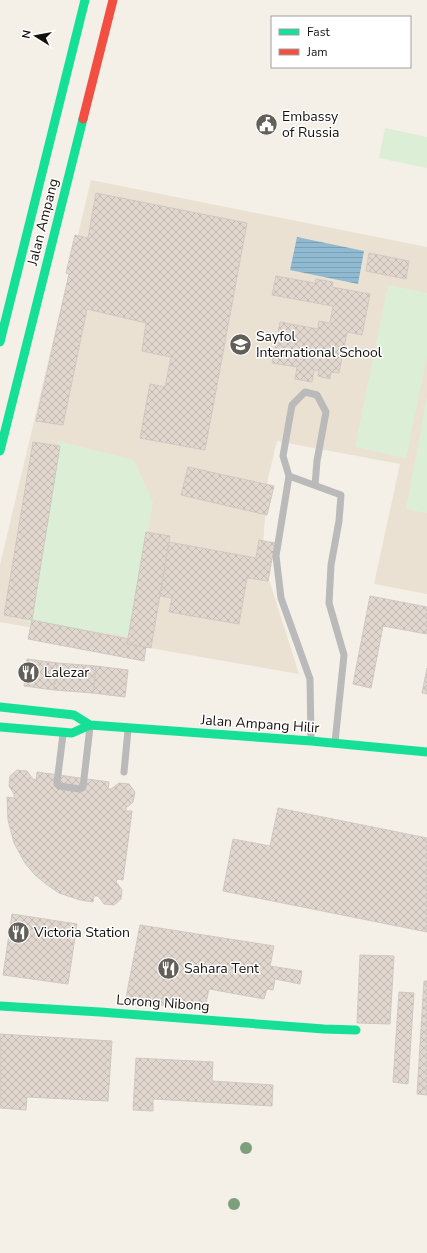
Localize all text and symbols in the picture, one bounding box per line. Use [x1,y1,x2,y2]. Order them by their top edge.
north arrow [16,16,56,56]
legend [271,16,411,68]
text: Fast [307,24,330,40]
text: N [19,29,35,40]
text: Jam [306,44,328,60]
place label: Embassy of Russia [282,107,339,142]
public building icon: Embassy of Russia [253,111,279,137]
street label: Jalan Ampang [23,177,63,268]
place label: Sayfol International School [256,327,383,362]
school or university icon: Sayfol International School [227,331,253,357]
restaurant icon: Lalezar [16,659,42,685]
place label: Lalezar [44,663,89,682]
street label: Jalan Ampang Hilir [199,710,320,738]
restaurant icon: Victoria Station [6,919,32,945]
place label: Victoria Station [33,923,130,942]
restaurant icon: Sahara Tent [155,955,181,981]
place label: Sahara Tent [184,959,259,978]
street label: Lorong Nibong [116,990,210,1016]

